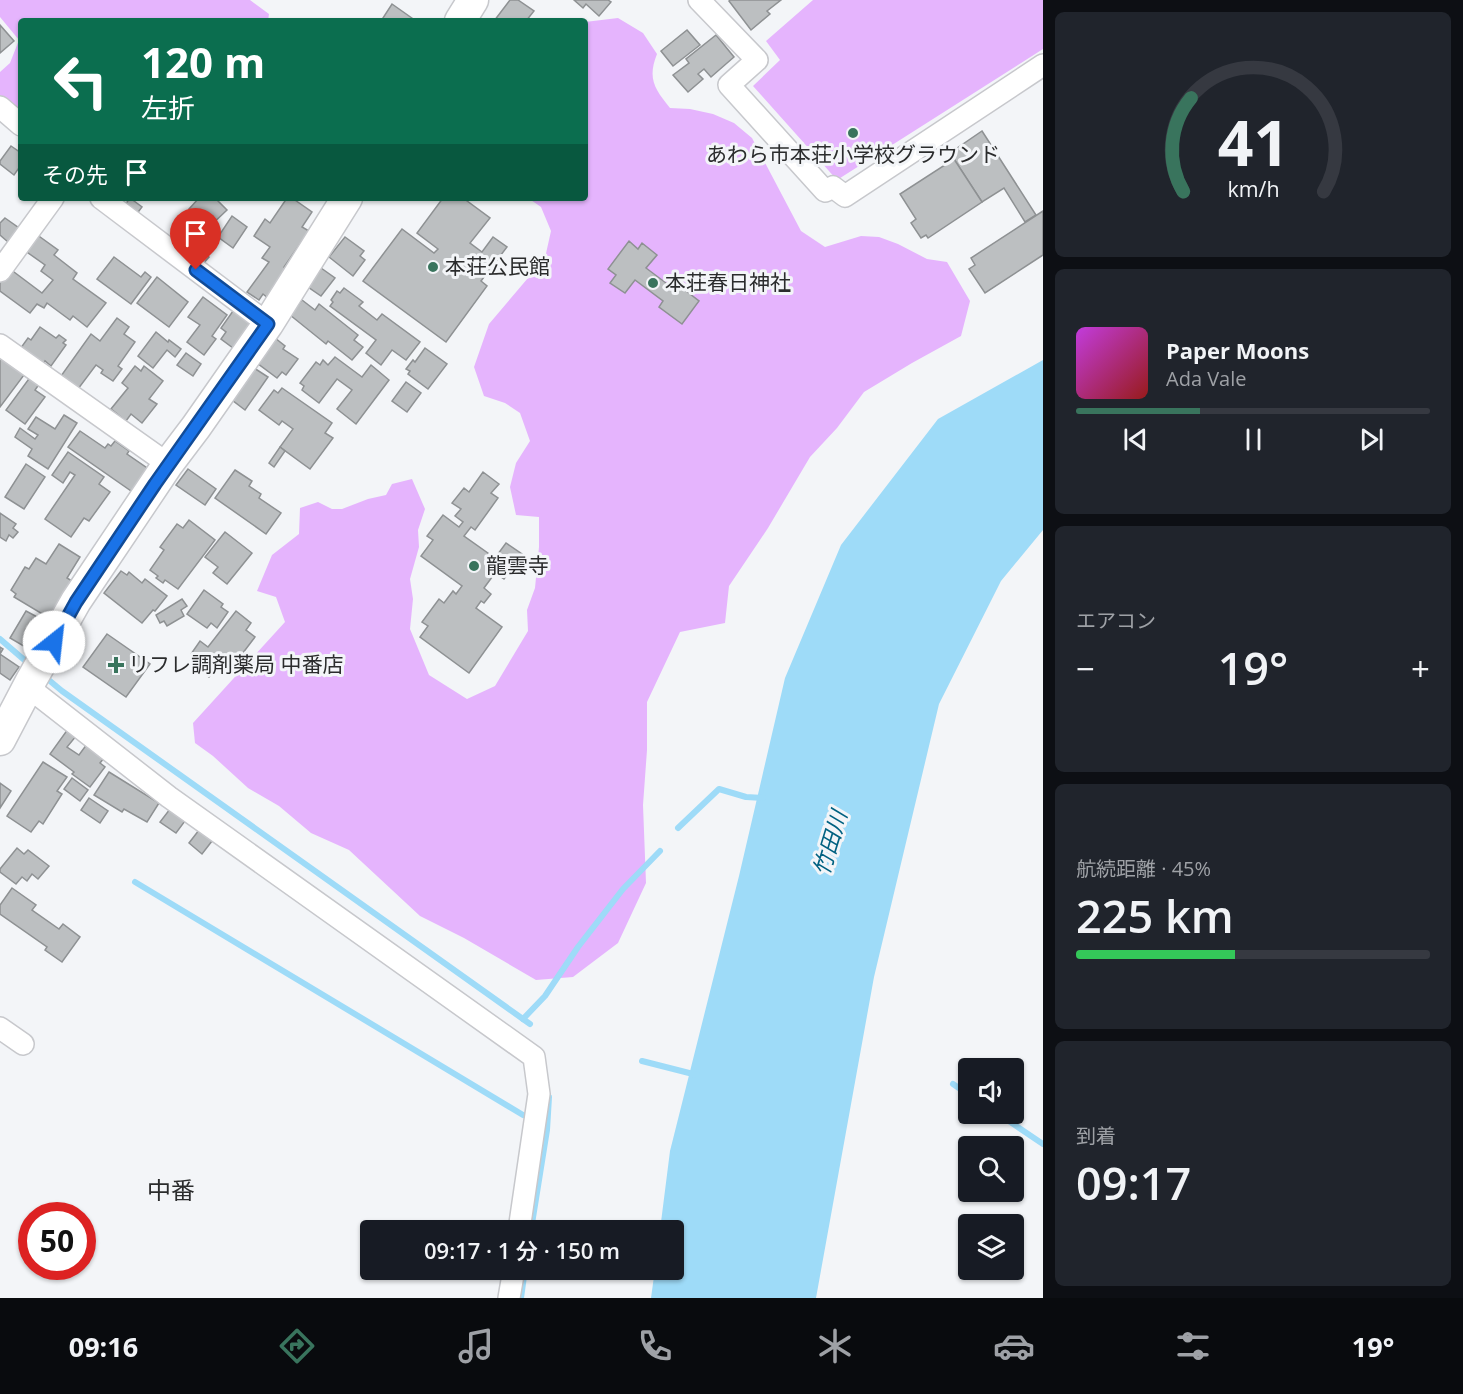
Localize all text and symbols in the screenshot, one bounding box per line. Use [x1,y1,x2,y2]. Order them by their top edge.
text: 120 m [141,33,265,90]
icon: left [42,42,120,120]
text: 左折 [141,89,195,126]
text: 41 [1217,99,1289,184]
marker: あわら市本荘小学校グラウンド [846,126,860,140]
place label: あわら市本荘小学校グラウンド [706,140,1000,168]
icon: arrive [120,156,153,189]
text: その先 [42,159,108,189]
text: km/h [1227,174,1279,203]
pin [170,208,221,270]
icon: arrive [179,217,212,250]
place label: 本荘公民館 [445,252,550,280]
marker: 本荘公民館 [426,260,440,274]
place label: 本荘春日神社 [665,268,791,296]
marker: 本荘春日神社 [646,276,660,290]
text: Paper Moons [1166,335,1309,365]
text: Ada Vale [1166,365,1247,392]
icon: previous [1119,423,1152,456]
icon: pause [1237,423,1270,456]
icon: next [1355,423,1388,456]
place label: 龍雲寺 [486,551,549,579]
marker: 龍雲寺 [467,559,481,573]
text: エアコン [1076,607,1156,634]
position arrow [22,610,86,674]
text: 19° [1218,637,1288,698]
text: − [1076,646,1095,691]
text: + [1411,646,1430,691]
place label: リフレ調剤薬局 中番店 [128,650,343,678]
marker: リフレ調剤薬局 中番店 [109,658,123,672]
water label: 竹田川 [805,805,854,879]
text: 航続距離 · 45% [1076,855,1211,882]
text: 225 km [1076,885,1234,946]
map controls [958,1058,1024,1280]
button: sound [958,1058,1024,1124]
text: 到着 [1076,1122,1116,1149]
button: search [958,1136,1024,1202]
text: 09:17 [1076,1152,1191,1213]
district label: 中番 [147,1173,195,1206]
speed limit sign: 50 [18,1202,96,1280]
button: layers [958,1214,1024,1280]
text: 09:17 · 1 分 · 150 m [424,1235,620,1265]
icon: directions [276,1325,318,1367]
icon: music [455,1325,497,1367]
icon: phone [634,1325,676,1367]
icon: climate [814,1325,856,1367]
icon: car [993,1325,1035,1367]
icon: filters [1172,1325,1214,1367]
text: 09:16 [69,1328,138,1365]
text: 19° [1352,1328,1394,1365]

